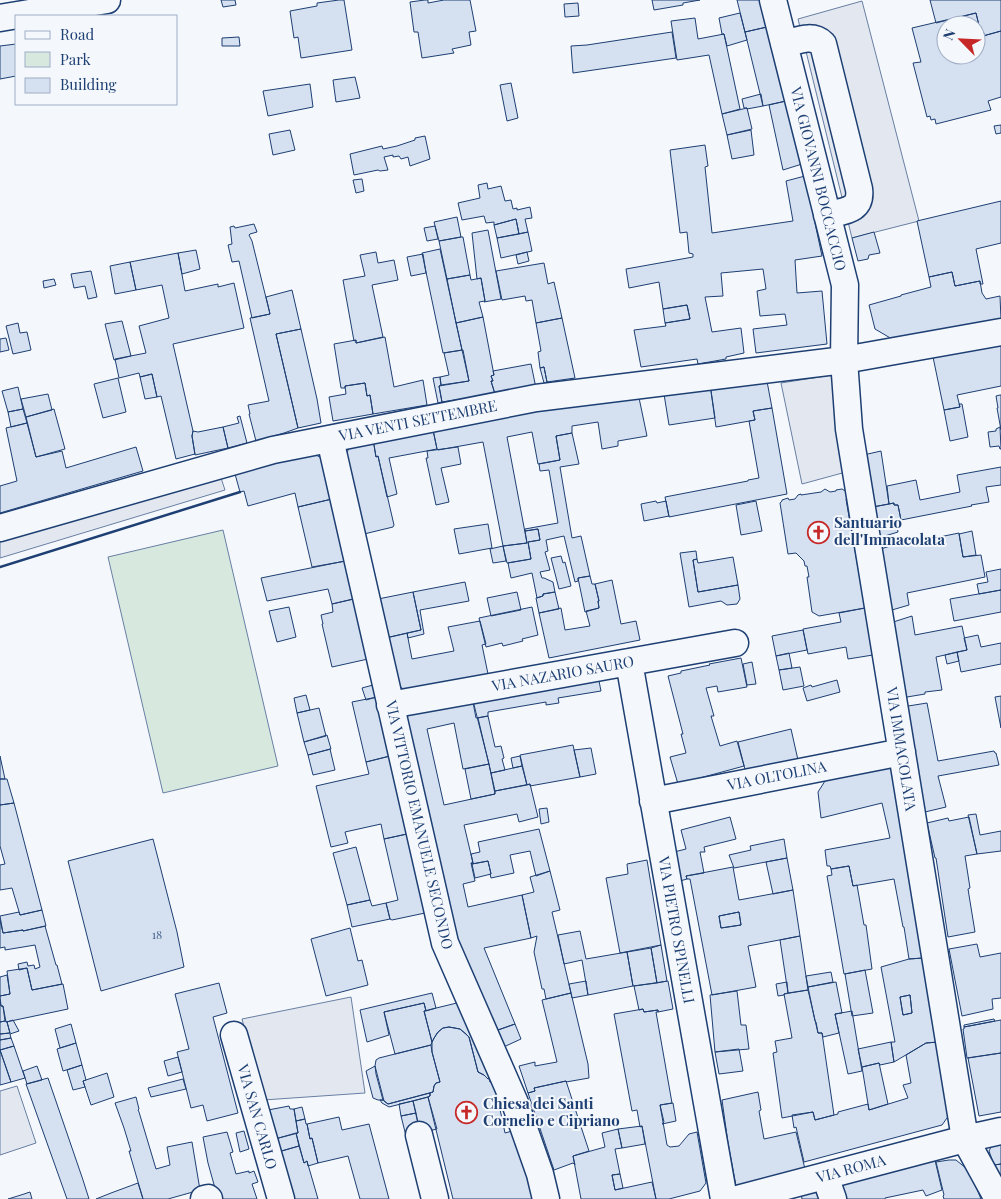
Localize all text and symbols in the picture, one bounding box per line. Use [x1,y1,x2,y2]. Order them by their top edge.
legend [15,15,178,105]
north arrow [936,15,986,65]
text: Road [60,24,94,44]
text: N [938,26,959,43]
text: Park [60,49,92,69]
text: Building [60,74,117,94]
street label: VIA GIOVANNI BOCCACCIO [786,84,852,273]
street label: VIA VENTI SETTEMBRE [336,395,499,445]
place label: Santuario dell'Immacolata [834,512,945,549]
church icon: Santuario dell'Immacolata [806,520,830,544]
street label: VIA NAZARIO SAURO [489,651,635,696]
street label: VIA IMMACOLATA [882,684,922,813]
street label: VIA VITTORIO EMANUELE SECONDO [381,697,458,951]
street label: VIA OLTOLINA [725,755,829,795]
street label: VIA PIETRO SPINELLI [654,854,700,1005]
house number: 18 [152,926,162,942]
street label: VIA SAN CARLO [233,1061,283,1172]
place label: Chiesa dei Santi Cornelio e Cipriano [483,1093,620,1130]
church icon: Chiesa dei Santi Cornelio e Cipriano [455,1101,479,1125]
street label: VIA ROMA [813,1149,888,1187]

